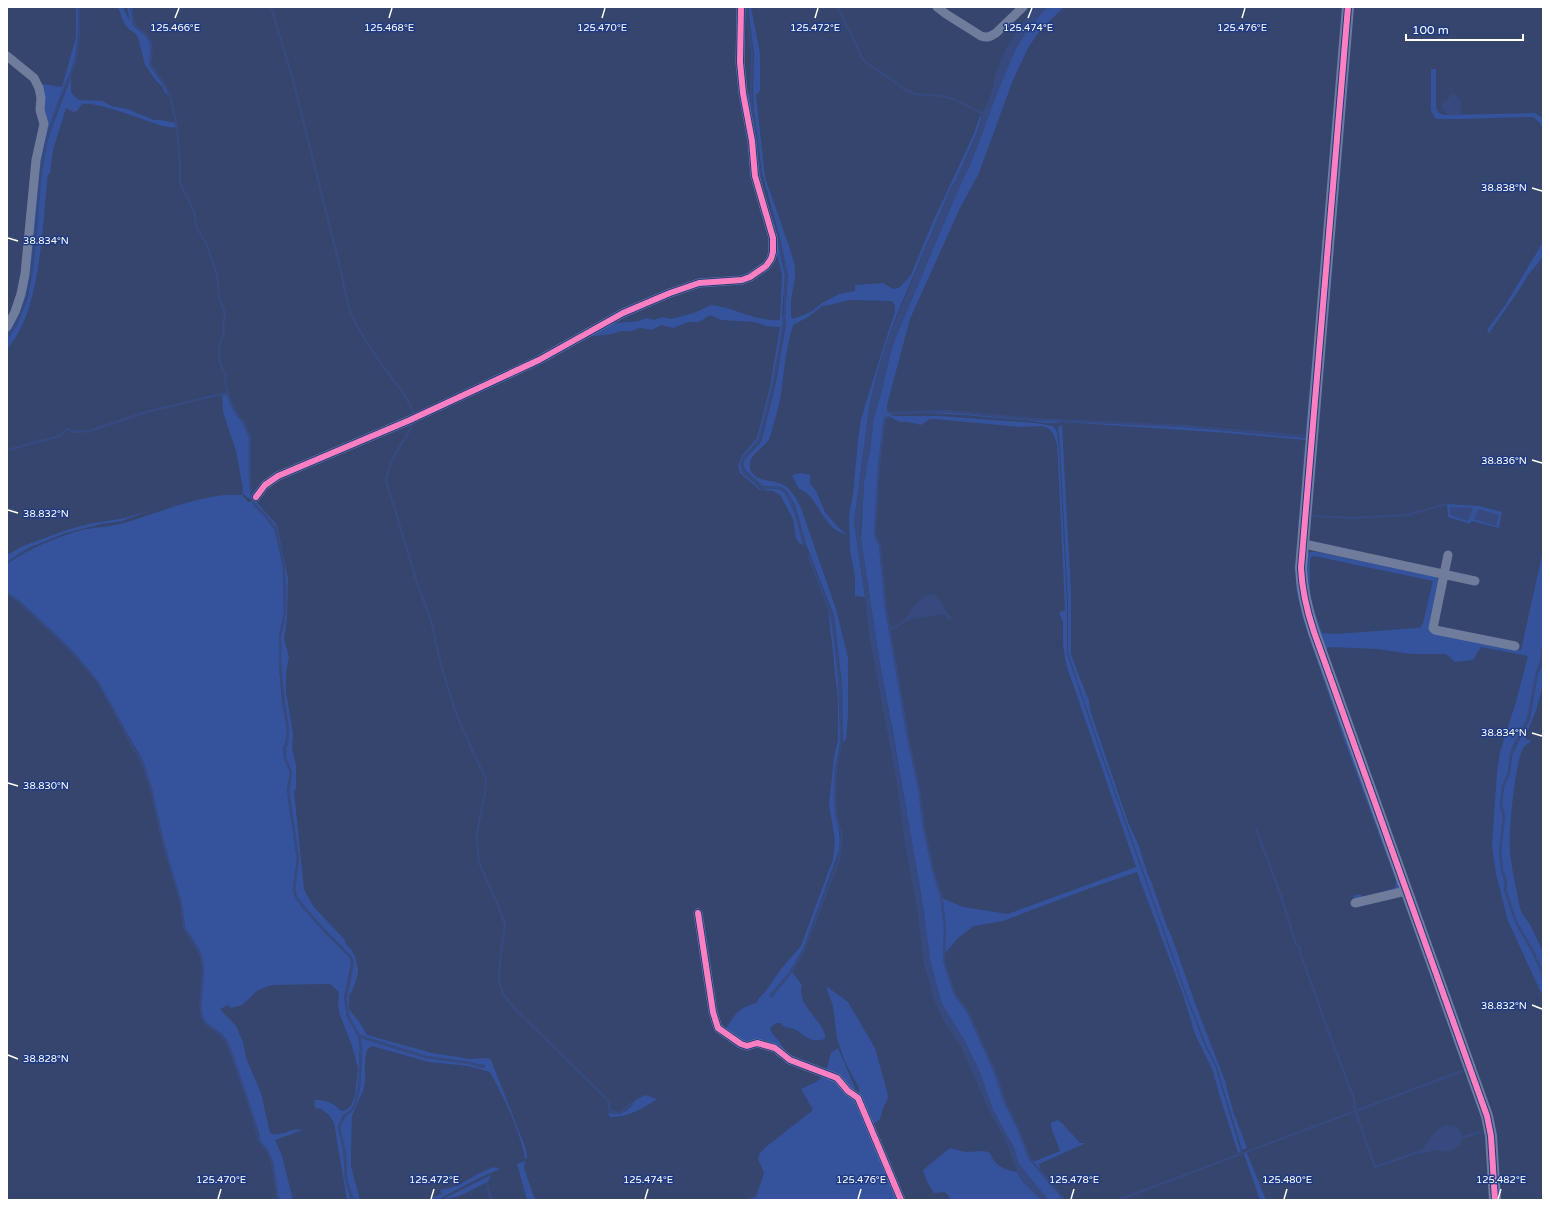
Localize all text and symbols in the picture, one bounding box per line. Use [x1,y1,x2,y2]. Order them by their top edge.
scale bar [1406,16,1523,42]
text: 125.466°E [150,22,200,34]
text: 125.468°E [364,22,414,34]
text: 125.470°E [577,22,627,34]
text: 125.472°E [790,22,840,34]
text: 125.474°E [1003,22,1053,34]
text: 125.476°E [1217,22,1267,34]
text: 100 m [1412,23,1449,37]
text: 38.838°N [1481,182,1527,194]
text: 38.834°N [23,235,69,247]
text: 38.836°N [1481,455,1527,467]
text: 38.832°N [23,508,69,520]
text: 38.834°N [1481,727,1527,739]
text: 38.830°N [23,780,69,792]
text: 38.832°N [1481,1000,1527,1012]
text: 38.828°N [23,1053,69,1065]
text: 125.470°E [196,1174,246,1186]
text: 125.472°E [409,1174,459,1186]
text: 125.474°E [623,1174,673,1186]
text: 125.476°E [836,1174,886,1186]
text: 125.478°E [1049,1174,1099,1186]
text: 125.480°E [1262,1174,1312,1186]
text: 125.482°E [1476,1174,1526,1186]

